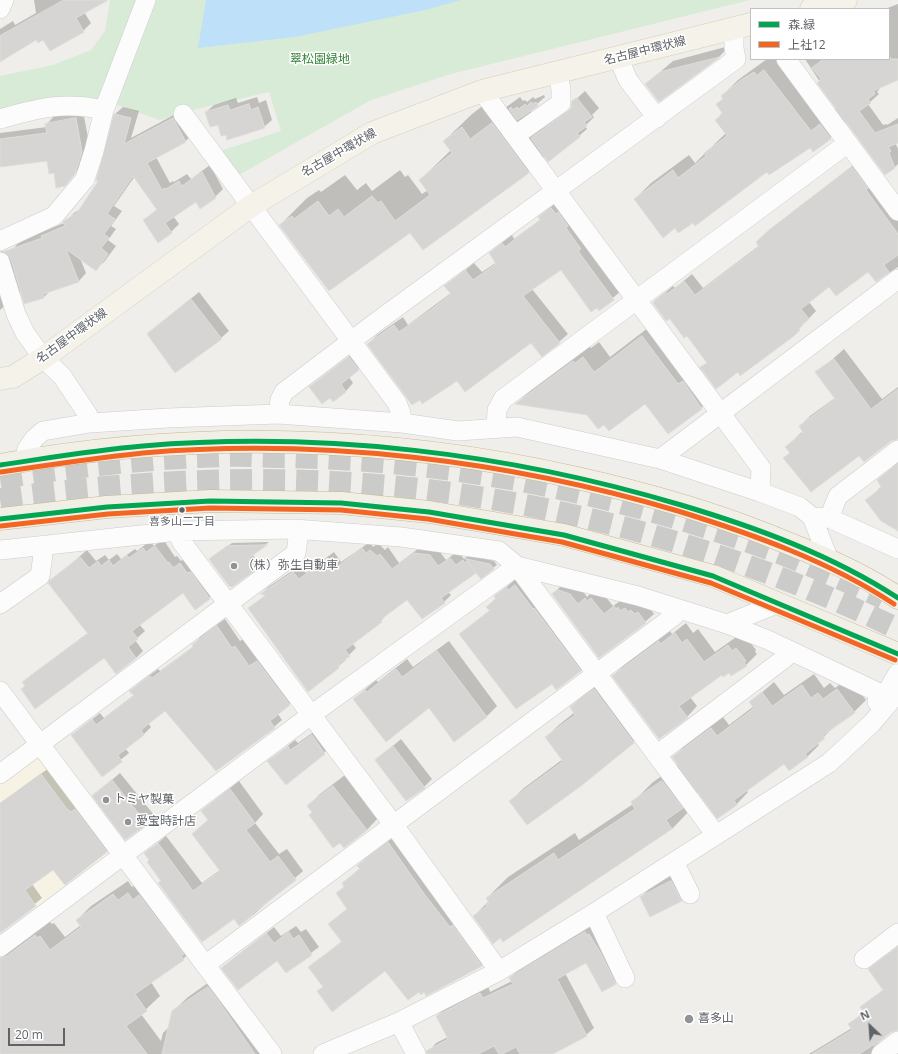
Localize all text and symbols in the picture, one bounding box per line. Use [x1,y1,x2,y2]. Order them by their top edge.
legend [750,8,890,60]
text: 森.緑 [788,16,815,33]
street label: 名古屋中環状線 [603,34,687,68]
text: 上社12 [788,36,826,53]
park label: 翠松園緑地 [290,53,350,67]
street label: 名古屋中環状線 [299,126,379,180]
street label: 名古屋中環状線 [34,305,110,367]
marker: 喜多山二丁目 [177,505,187,515]
place label: 喜多山二丁目 [149,515,215,529]
place label: （株）弥生自動車 [242,559,338,573]
marker: （株）弥生自動車 [229,561,239,571]
place label: トミヤ製菓 [114,793,174,807]
marker: トミヤ製菓 [101,795,111,805]
place label: 愛宝時計店 [136,815,196,829]
marker: 愛宝時計店 [123,817,133,827]
north arrow [850,1006,890,1046]
text: N [857,1006,872,1023]
place label: 喜多山 [698,1012,734,1026]
marker: 喜多山 [683,1013,695,1025]
scale bar [10,1020,67,1046]
text: 20 m [15,1026,43,1043]

